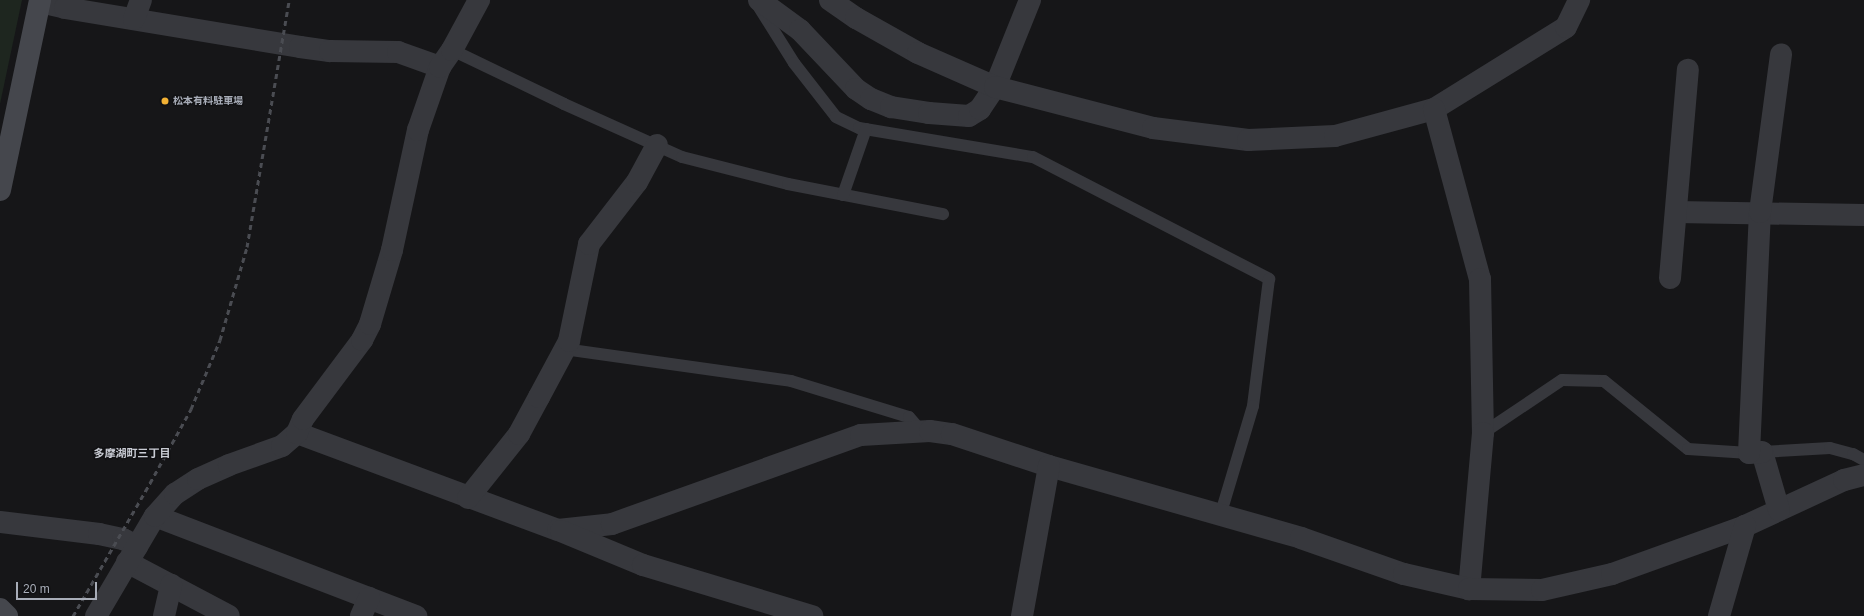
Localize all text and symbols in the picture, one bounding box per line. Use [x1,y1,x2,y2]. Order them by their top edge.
place label: 松本有料駐車場 [173,95,243,107]
marker: 松本有料駐車場 [160,96,170,106]
district label: 多摩湖町三丁目 [94,446,170,460]
scale bar [18,574,99,600]
text: 20 m [23,582,50,596]

